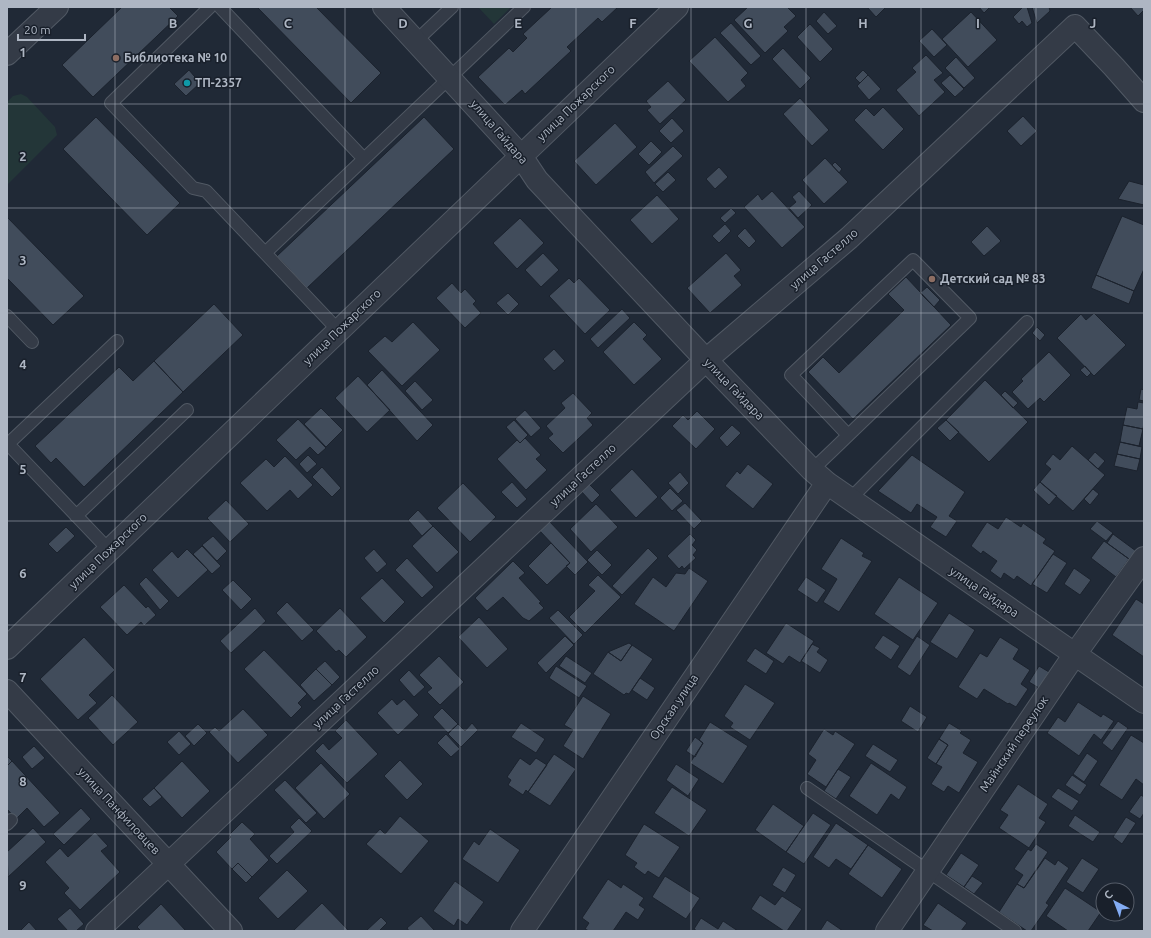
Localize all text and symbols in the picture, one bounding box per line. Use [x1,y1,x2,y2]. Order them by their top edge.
scale bar [18,16,85,42]
text: B [169,16,178,30]
text: C [284,16,293,30]
text: D [398,16,408,30]
text: E [514,16,522,30]
text: F [629,16,637,30]
text: G [744,16,753,30]
text: H [858,16,868,30]
text: I [976,16,980,30]
text: J [1090,16,1096,30]
text: 20 m [24,23,51,36]
text: 1 [19,45,27,59]
place label: Библиотека № 10 [124,51,227,64]
marker: Библиотека № 10 [111,53,121,63]
street label: улица Пожарского [534,62,617,143]
place label: ТП-2357 [195,76,242,89]
marker: ТП-2357 [182,78,192,88]
street label: улица Гайдара [468,97,531,166]
text: 2 [19,149,27,163]
street label: улица Гастелло [787,226,860,292]
text: 3 [19,253,27,267]
place label: Детский сад № 83 [940,272,1046,285]
marker: Детский сад № 83 [927,274,937,284]
street label: улица Пожарского [300,286,383,367]
street label: улица Гайдара [702,355,767,422]
text: 4 [19,357,27,371]
street label: улица Гастелло [547,441,618,509]
text: 5 [19,462,27,476]
street label: улица Пожарского [66,510,149,591]
street label: улица Гайдара [947,564,1021,619]
text: 6 [19,566,27,580]
street label: улица Гастелло [310,663,381,731]
text: 7 [19,670,27,684]
street label: Орская улица [647,671,700,742]
street label: Майнский переулок [977,693,1050,794]
street label: улица Панфиловцев [76,764,163,857]
text: 8 [19,774,27,788]
text: 9 [19,878,27,892]
north arrow [1095,882,1135,922]
text: С [1102,888,1115,901]

